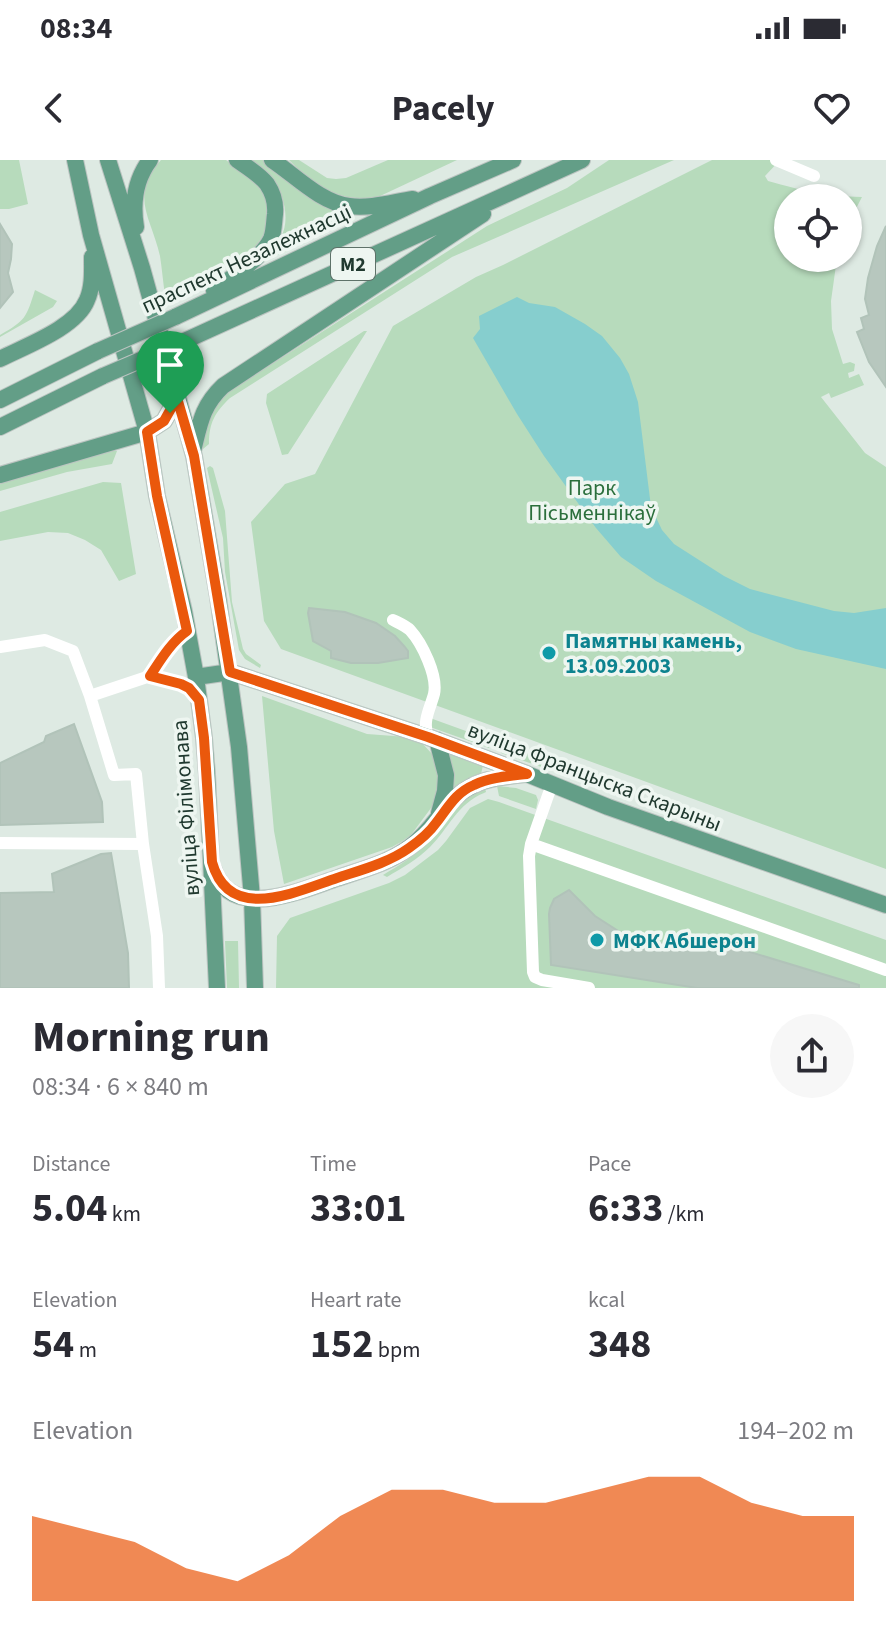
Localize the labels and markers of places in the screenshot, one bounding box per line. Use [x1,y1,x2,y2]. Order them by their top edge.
pin [136,331,204,413]
place label: Памятны камень, 13.09.2003 [565,625,742,682]
marker: Памятны камень, 13.09.2003 [540,644,558,662]
place label: МФК Абшерон [613,925,756,957]
marker: МФК Абшерон [588,931,606,949]

